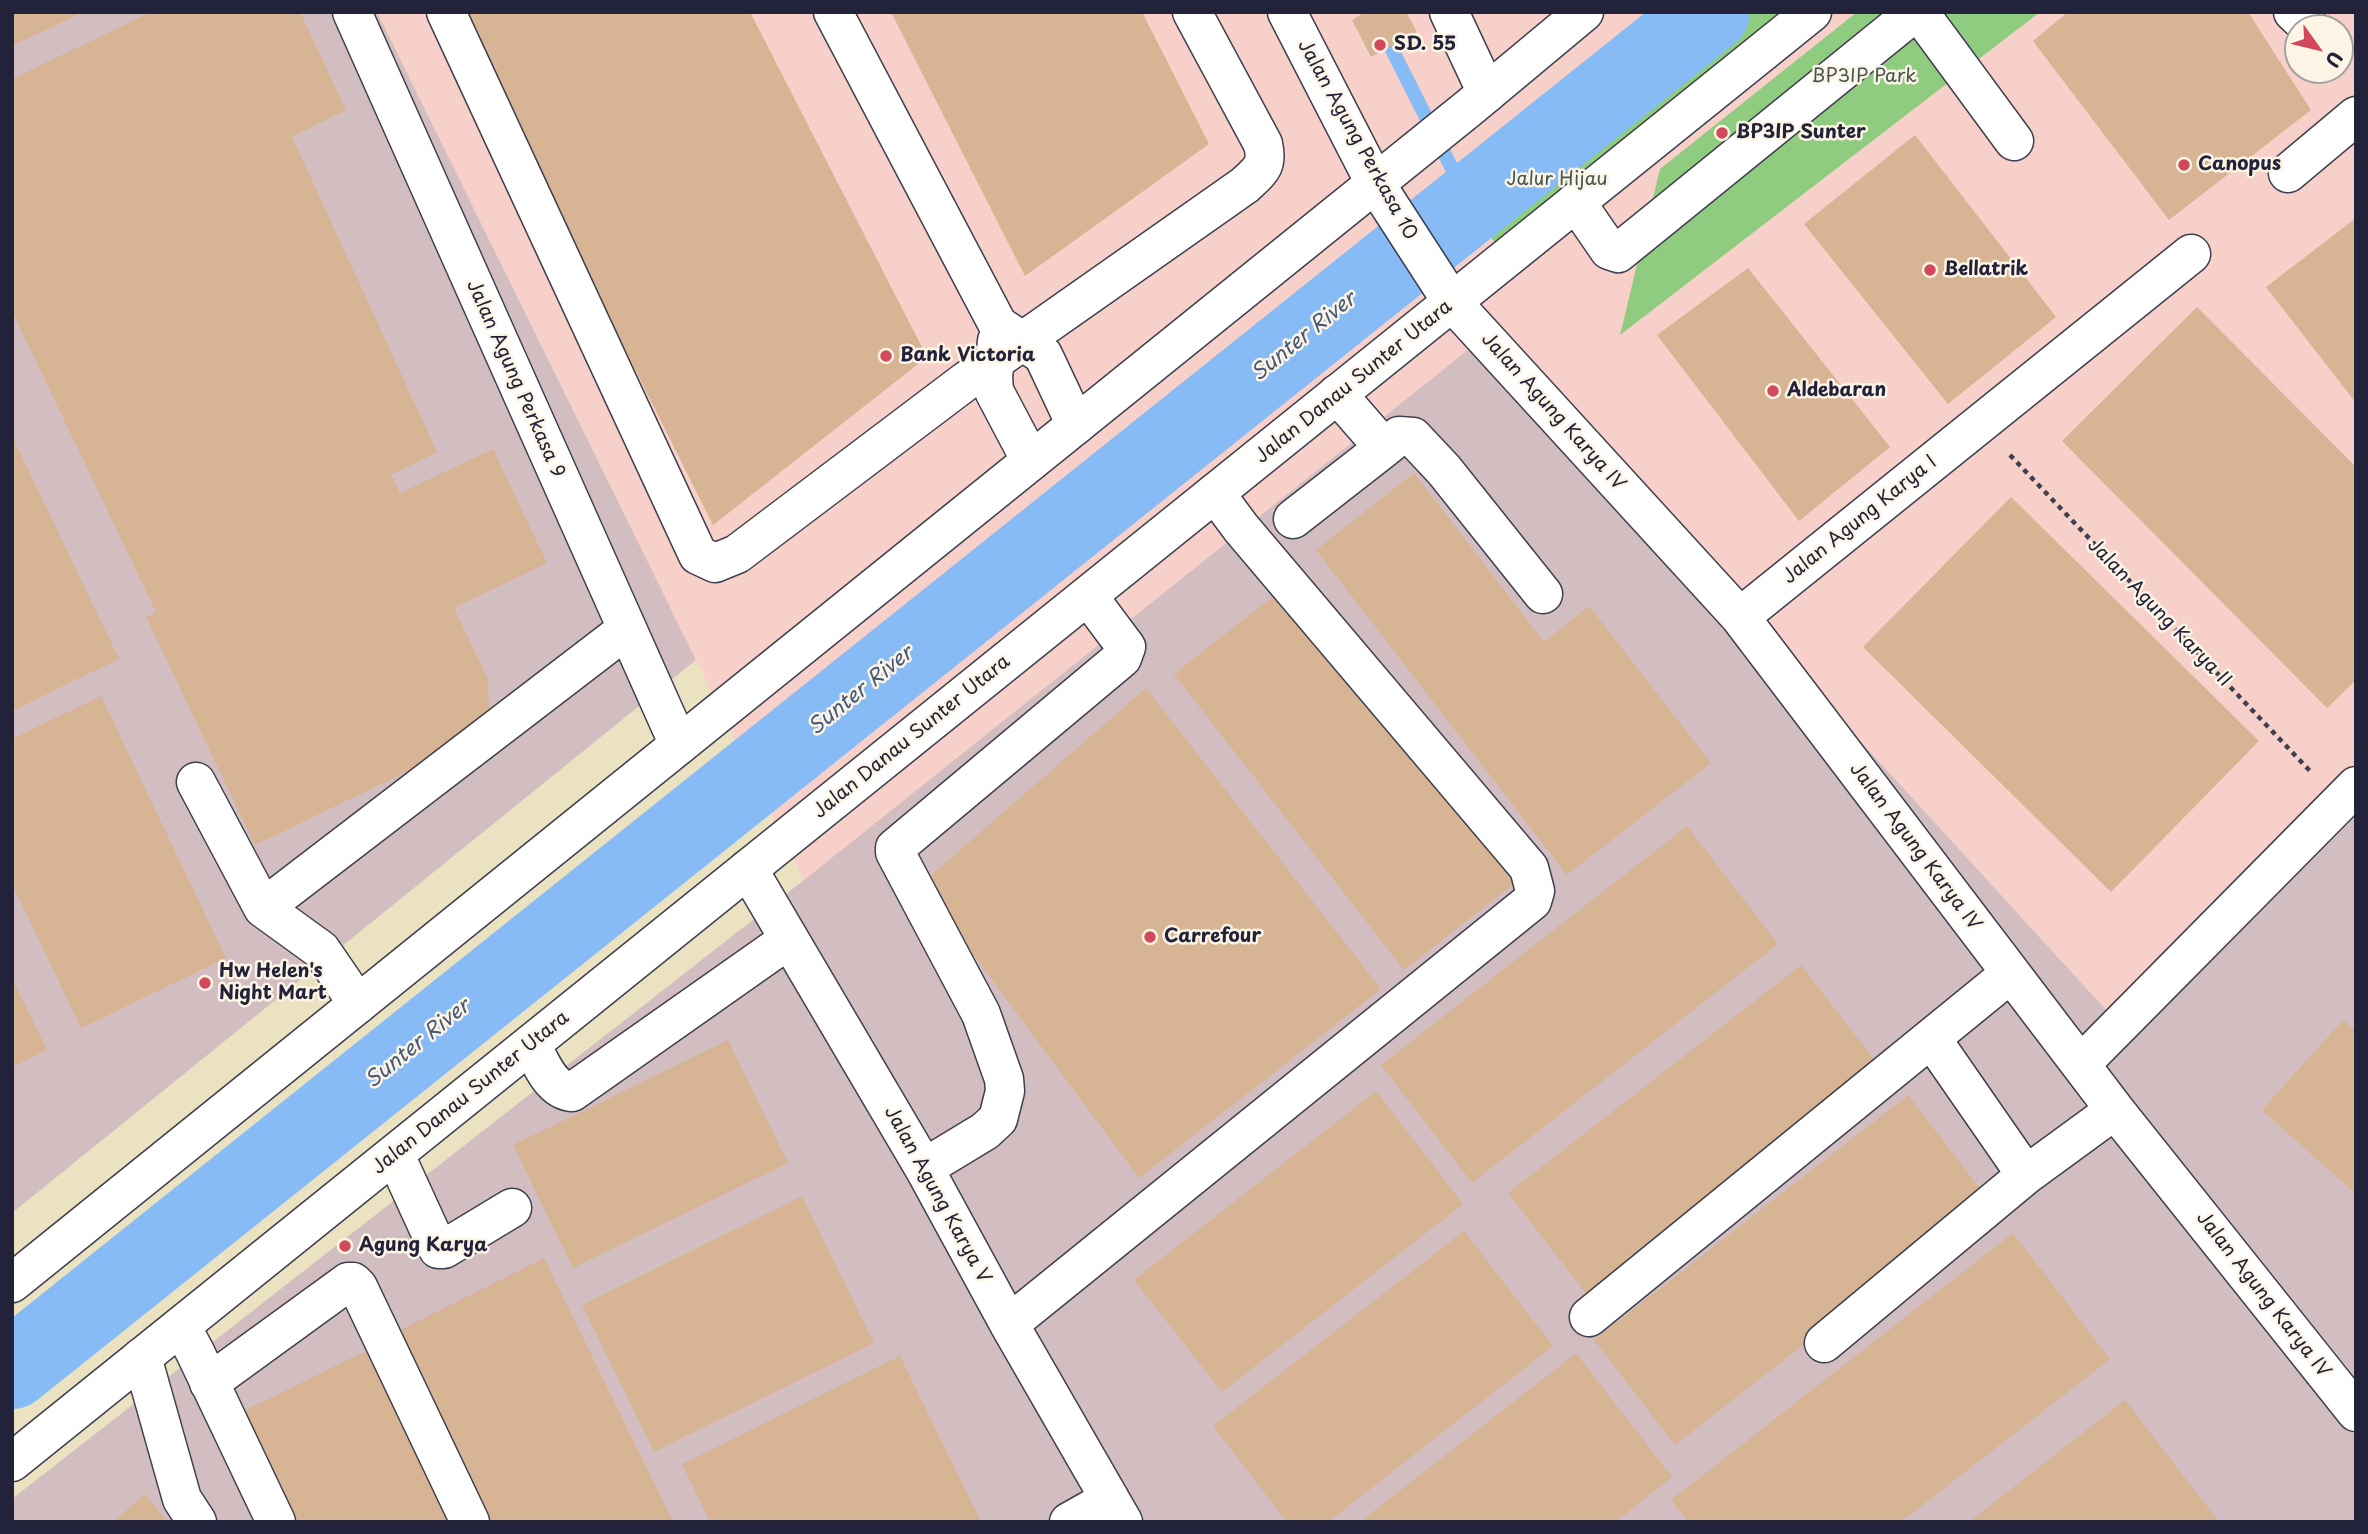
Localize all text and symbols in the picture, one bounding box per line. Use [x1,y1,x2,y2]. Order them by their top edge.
north arrow [2284,14,2354,84]
place label: SD. 55 [1394,34,1456,56]
street label: Jalan Agung Perkasa 10 [1292,36,1422,244]
marker: SD. 55 [1372,37,1388,53]
text: U [2319,46,2350,73]
park label: BP3IP Park [1811,66,1917,88]
place label: BP3IP Sunter [1736,122,1866,144]
marker: BP3IP Sunter [1714,125,1730,141]
place label: Canopus [2198,154,2281,176]
marker: Canopus [2176,157,2192,173]
park label: Jalur Hijau [1506,169,1608,191]
place label: Bellatrik [1944,259,2028,281]
marker: Bellatrik [1922,262,1938,278]
street label: Jalan Agung Perkasa 9 [461,277,569,481]
water label: Sunter River [1247,287,1361,387]
street label: Jalan Danau Sunter Utara [1251,296,1457,468]
street label: Jalan Agung Karya IV [1476,328,1630,496]
place label: Bank Victoria [900,345,1035,367]
marker: Bank Victoria [878,348,894,364]
place label: Aldebaran [1787,380,1886,402]
marker: Aldebaran [1765,383,1781,399]
street label: Jalan Agung Karya I [1778,451,1942,589]
street label: Jalan Agung Karya II [2082,534,2236,692]
water label: Sunter River [804,641,918,741]
street label: Jalan Danau Sunter Utara [809,651,1015,823]
street label: Jalan Agung Karya IV [1844,758,1986,936]
place label: Carrefour [1164,926,1261,948]
marker: Carrefour [1142,929,1158,945]
place label: Hw Helen's Night Mart [219,961,327,1005]
marker: Hw Helen's Night Mart [197,975,213,991]
water label: Sunter River [361,994,475,1094]
street label: Jalan Danau Sunter Utara [368,1007,574,1179]
street label: Jalan Agung Karya V [879,1102,995,1288]
street label: Jalan Agung Karya IV [2191,1207,2335,1383]
place label: Agung Karya [359,1235,487,1257]
marker: Agung Karya [337,1238,353,1254]

